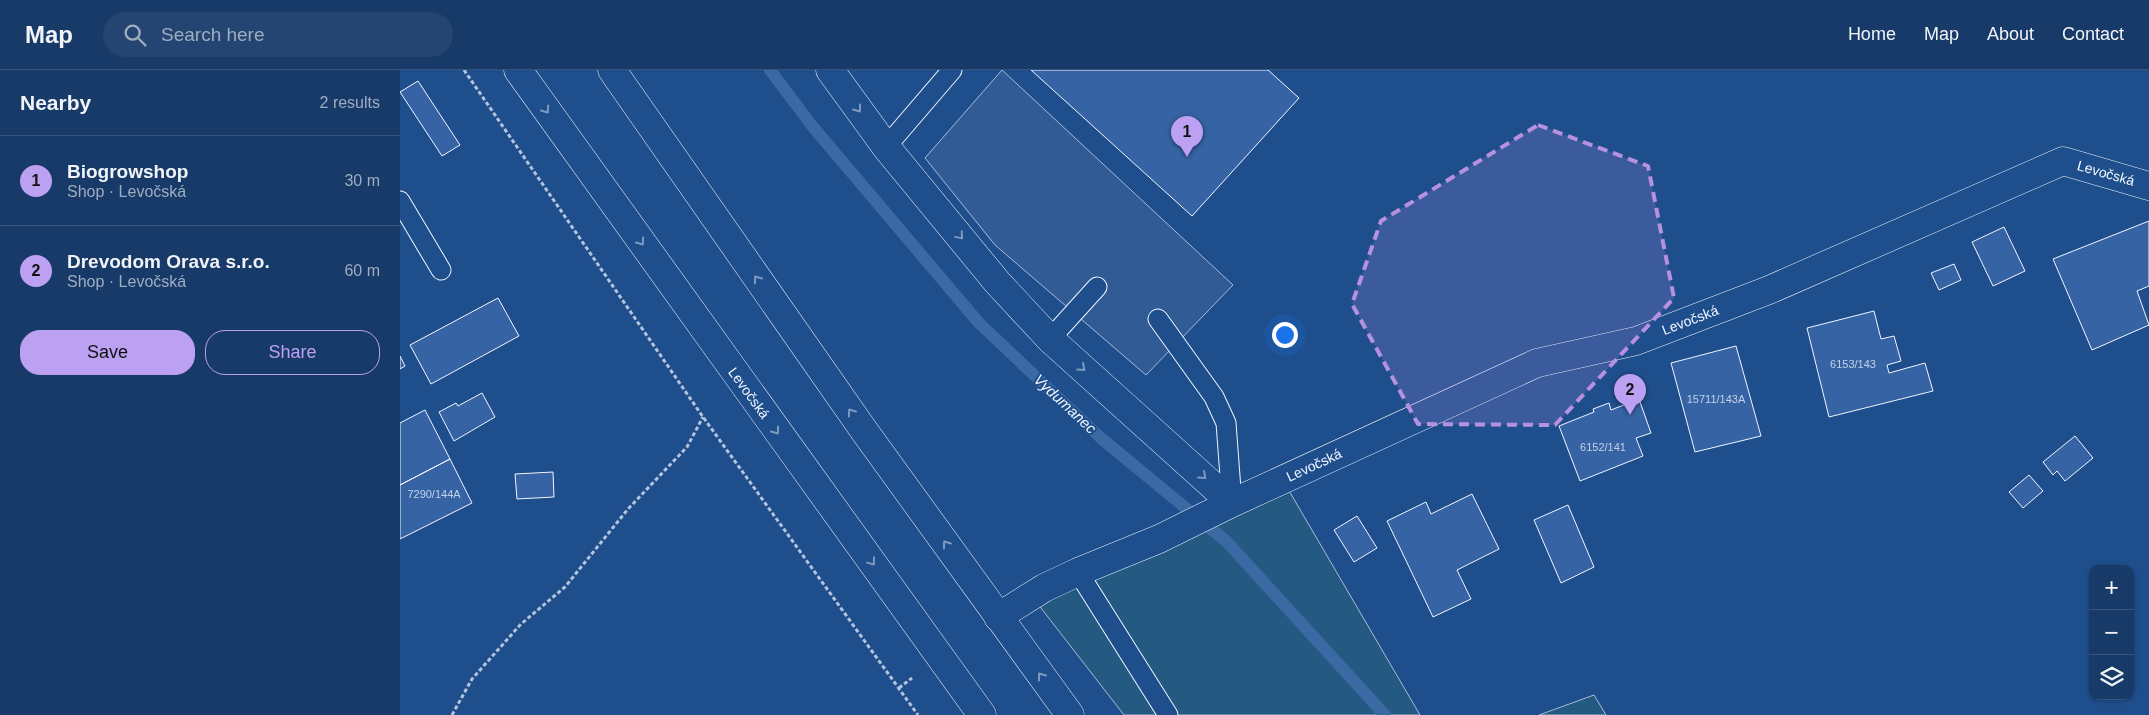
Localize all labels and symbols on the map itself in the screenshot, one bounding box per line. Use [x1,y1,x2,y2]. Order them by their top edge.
one-way arrow [853,103,861,112]
one-way arrow [540,104,549,114]
pin: 1 [1171,116,1203,157]
street label: Levočská [2075,157,2137,189]
one-way arrow [954,231,963,240]
one-way arrow [635,236,644,246]
one-way arrow [754,275,763,285]
street label: Levočská [1660,302,1721,338]
your location [1272,322,1298,348]
house number: 6153/143 [1830,358,1876,370]
one-way arrow [1077,362,1086,371]
street label: Levočská [725,364,773,422]
water label: Vydumanec [1031,370,1100,437]
pin: 2 [1614,374,1646,415]
house number: 15711/143A [1687,393,1746,405]
one-way arrow [848,408,857,418]
one-way arrow [770,425,779,435]
house number: 6152/141 [1580,441,1626,453]
street label: Levočská [1284,445,1344,485]
one-way arrow [1198,471,1207,480]
house number: 7290/144A [407,488,461,500]
one-way arrow [943,540,952,550]
one-way arrow [866,556,875,566]
one-way arrow [1038,672,1047,682]

